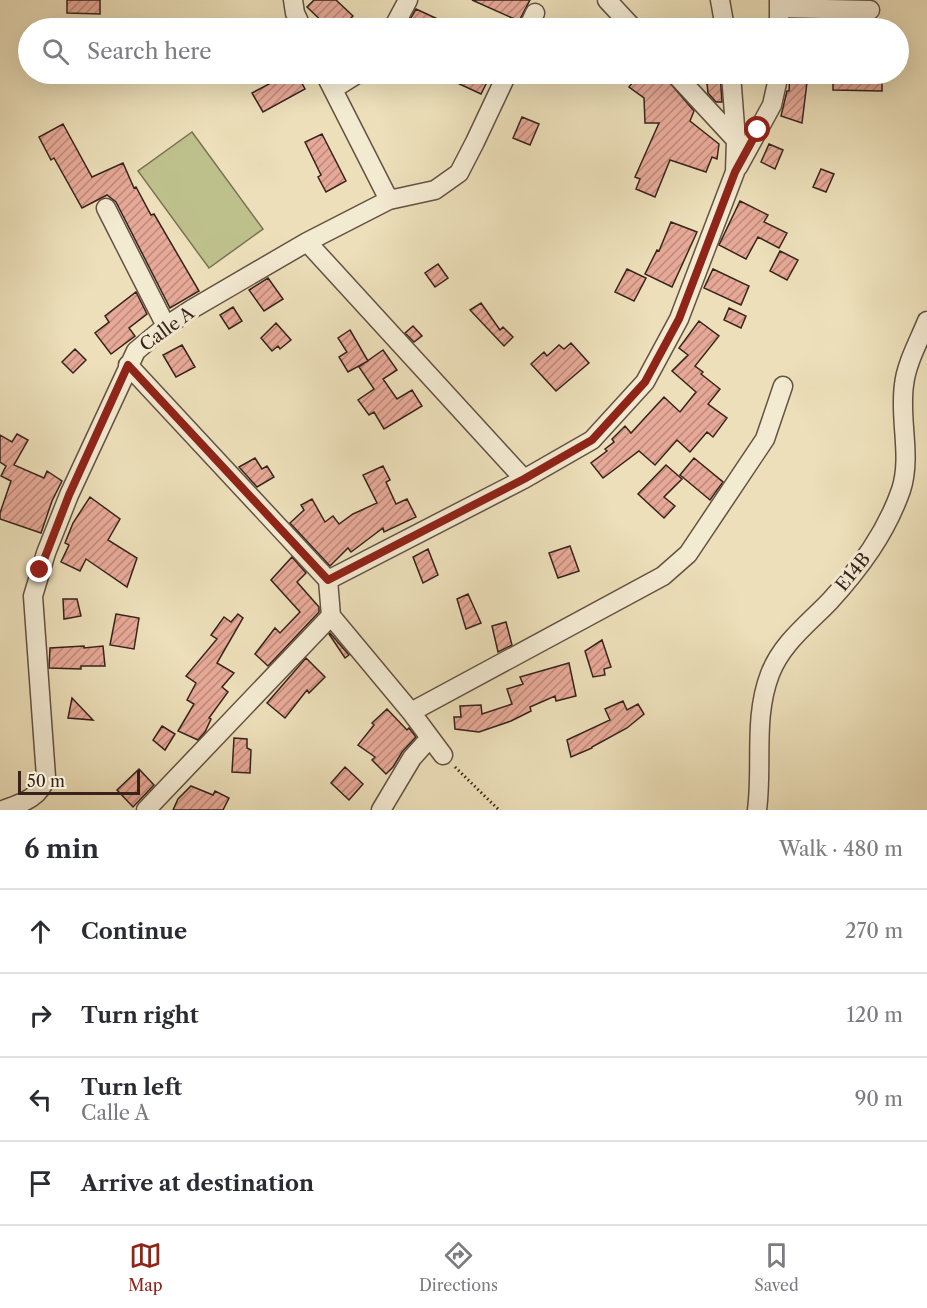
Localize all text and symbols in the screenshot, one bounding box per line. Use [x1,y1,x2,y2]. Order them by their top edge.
search box [18,18,909,84]
icon: search [39,35,72,68]
text: Search here [87,38,212,65]
route start [744,116,770,142]
street label: Calle A [136,302,199,356]
street label: E14B [831,548,875,596]
route end [26,556,52,582]
scale bar [18,768,140,796]
text: 50 m [27,771,65,791]
text: 6 min [24,833,99,865]
text: Walk · 480 m [779,837,903,861]
icon: ahead [24,915,57,948]
text: Continue [81,918,187,945]
text: 270 m [845,919,903,943]
icon: right [24,999,57,1032]
text: Turn right [81,1002,199,1029]
text: 120 m [846,1003,903,1027]
text: Turn left [81,1074,182,1101]
icon: left [24,1083,57,1116]
text: 90 m [855,1087,903,1111]
text: Calle A [81,1101,149,1125]
icon: arrive [24,1167,57,1200]
text: Arrive at destination [81,1170,314,1197]
tab: Map [128,1239,163,1295]
tab: Directions [419,1239,498,1295]
tab: Saved [754,1239,799,1295]

